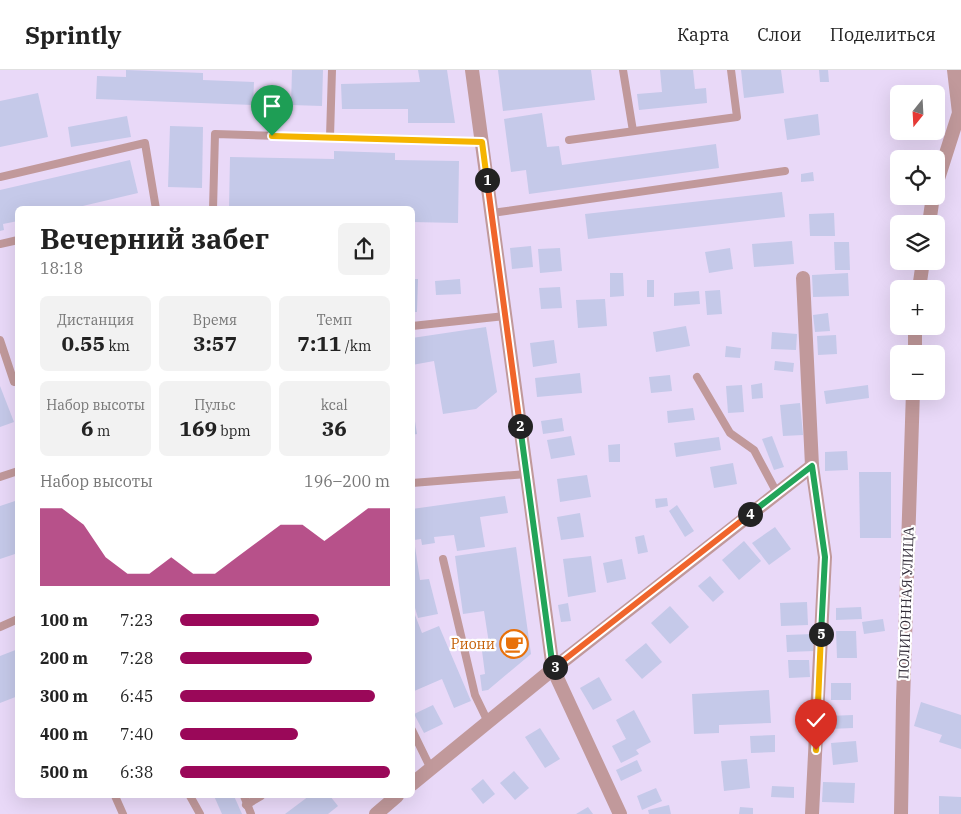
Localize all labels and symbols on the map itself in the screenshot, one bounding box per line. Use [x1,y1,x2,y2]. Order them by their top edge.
pin [251,85,293,136]
north arrow [890,85,945,140]
pin: 1 [474,168,500,192]
pin: 2 [508,414,532,438]
pin: 4 [738,502,762,526]
street label: ПОЛИГОННАЯ УЛИЦА [894,526,918,680]
pin: 5 [808,622,834,646]
cafe icon: Риони [499,629,529,659]
place label: Риони [451,635,495,653]
pin: 3 [542,654,568,680]
pin [795,699,837,750]

